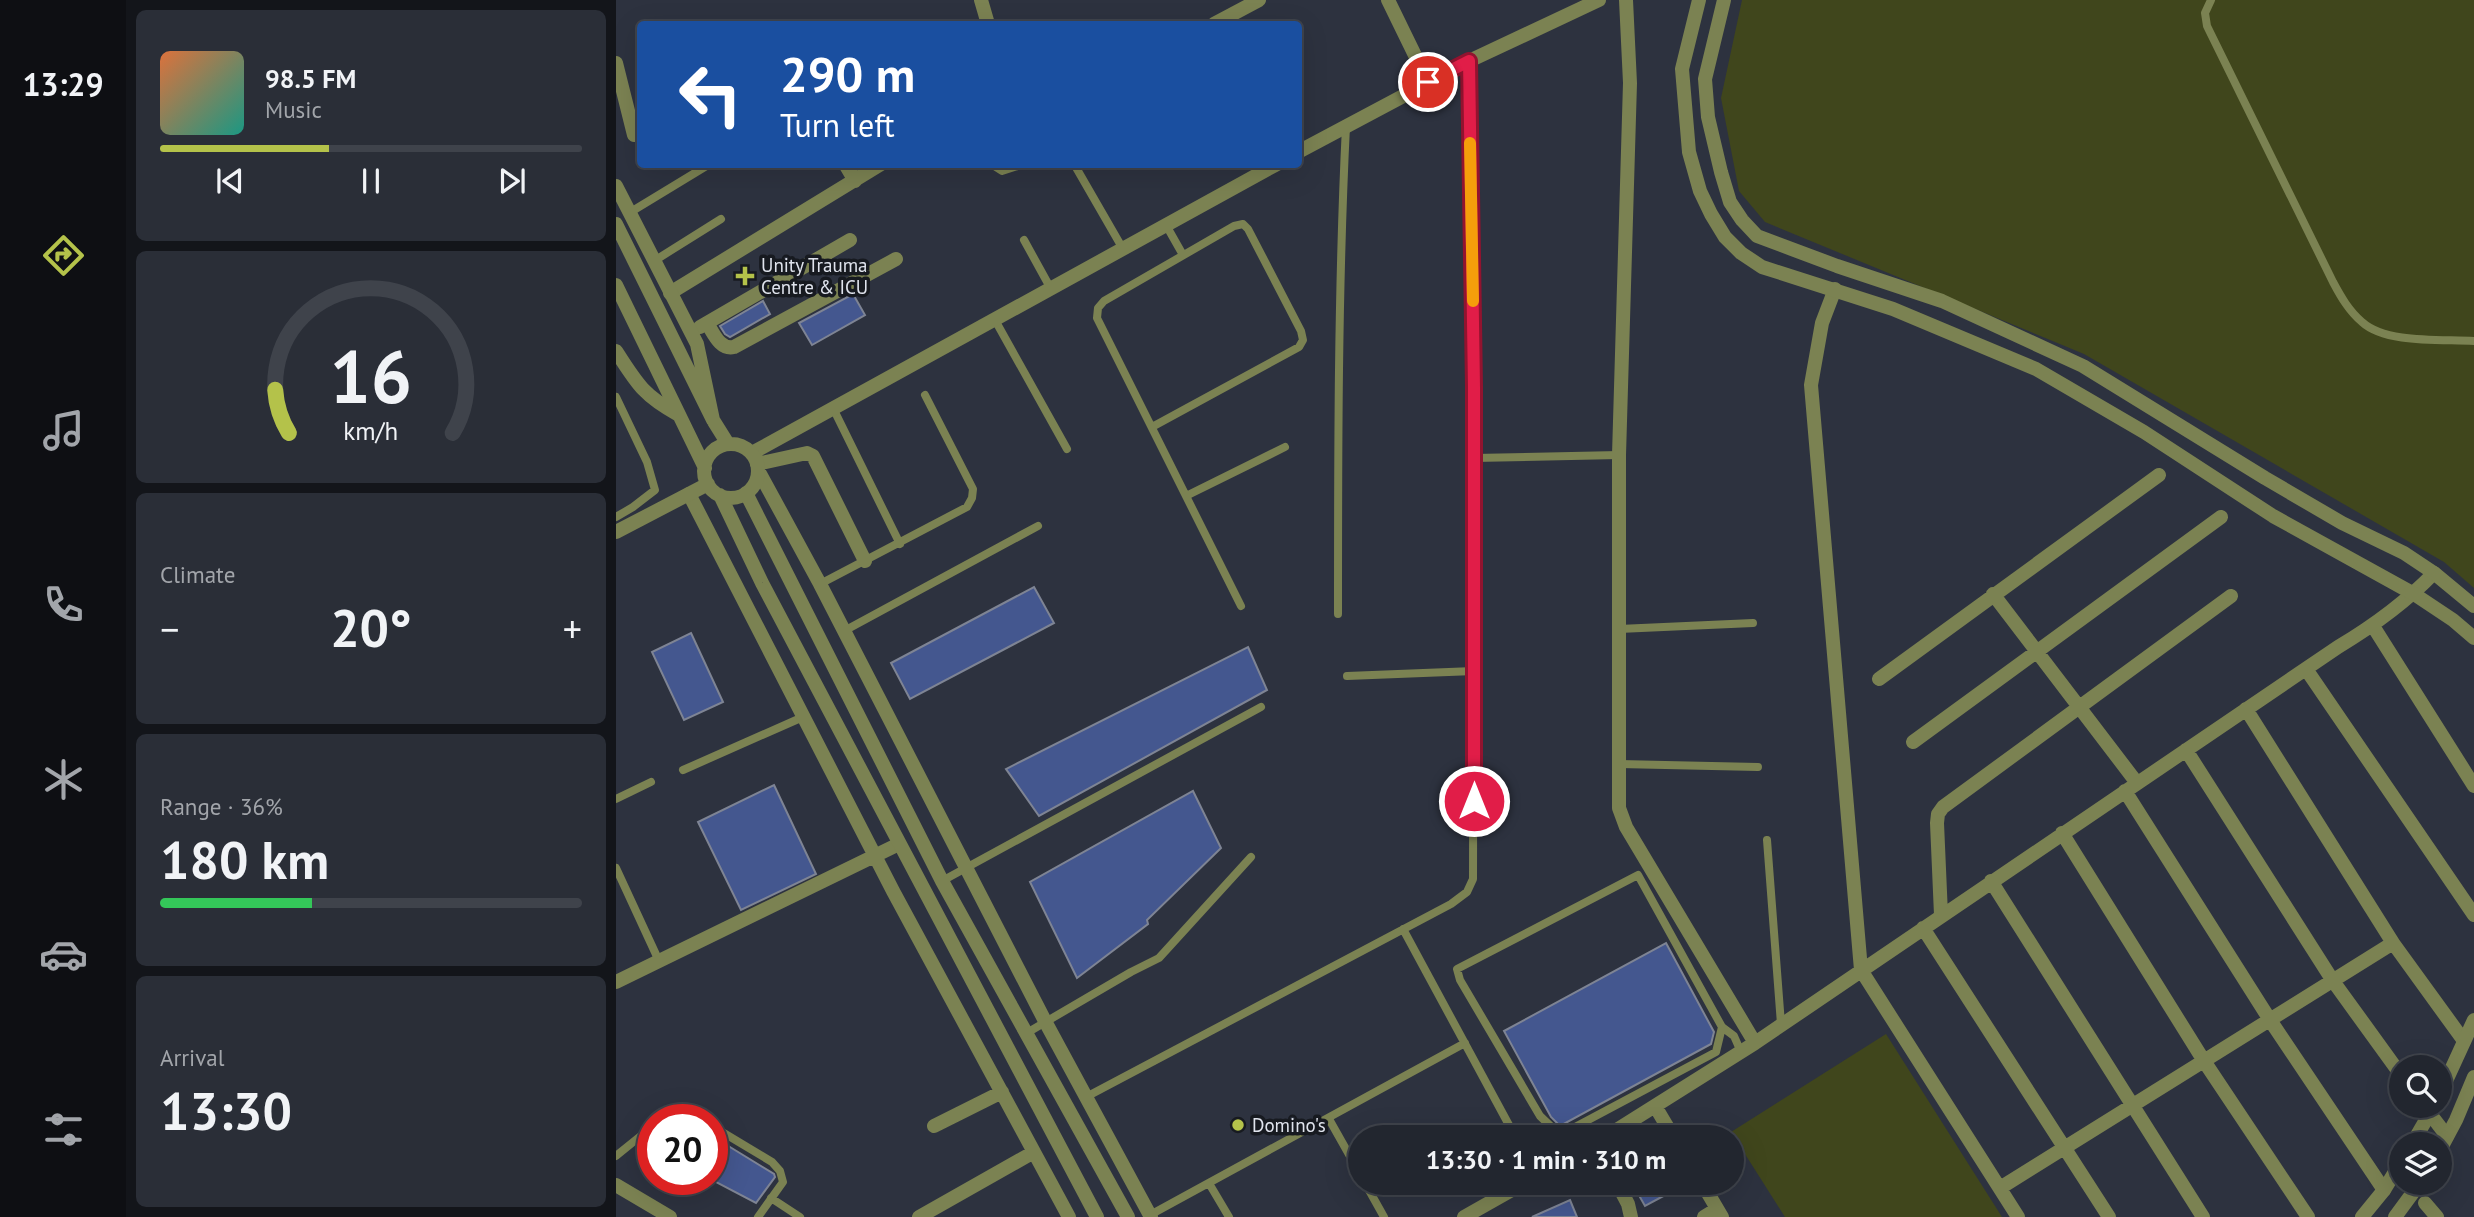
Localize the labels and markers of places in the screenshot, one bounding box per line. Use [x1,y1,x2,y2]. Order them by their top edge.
pin [1398,52,1458,112]
place label: Unity Trauma Centre & ICU [761,253,868,299]
marker: Unity Trauma Centre & ICU [735,266,755,286]
place label: Domino's [1252,1113,1326,1137]
marker: Domino's [1230,1117,1246,1133]

